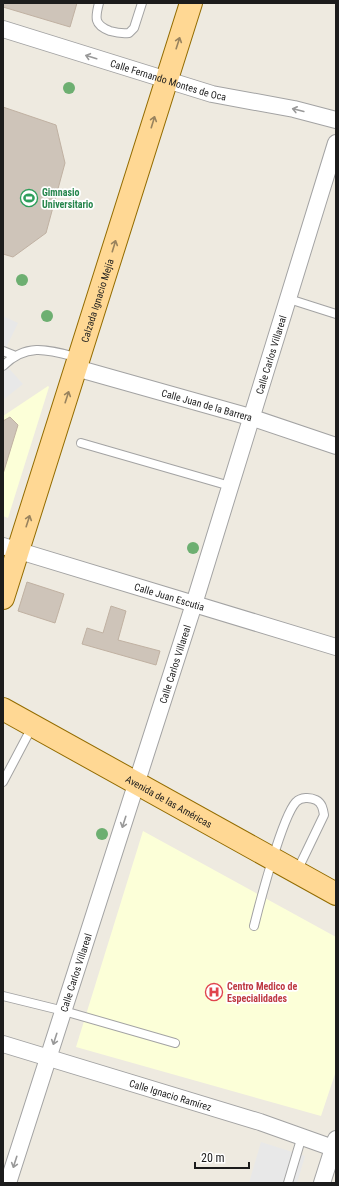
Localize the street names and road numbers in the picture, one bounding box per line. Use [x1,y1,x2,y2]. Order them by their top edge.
street label: Calle Fernando Montes de Oca [109,57,227,102]
street label: Calzada Ignacio Mejía [79,257,115,344]
street label: Calle Carlos Villareal [253,314,288,395]
street label: Calle Juan de la Barrera [160,387,254,423]
street label: Calle Juan Escutia [133,581,206,612]
street label: Calle Carlos Villareal [157,623,192,705]
street label: Avenida de las Américas [124,773,214,830]
street label: Calle Carlos Villareal [58,932,93,1013]
street label: Calle Ignacio Ramírez [128,1077,213,1112]

